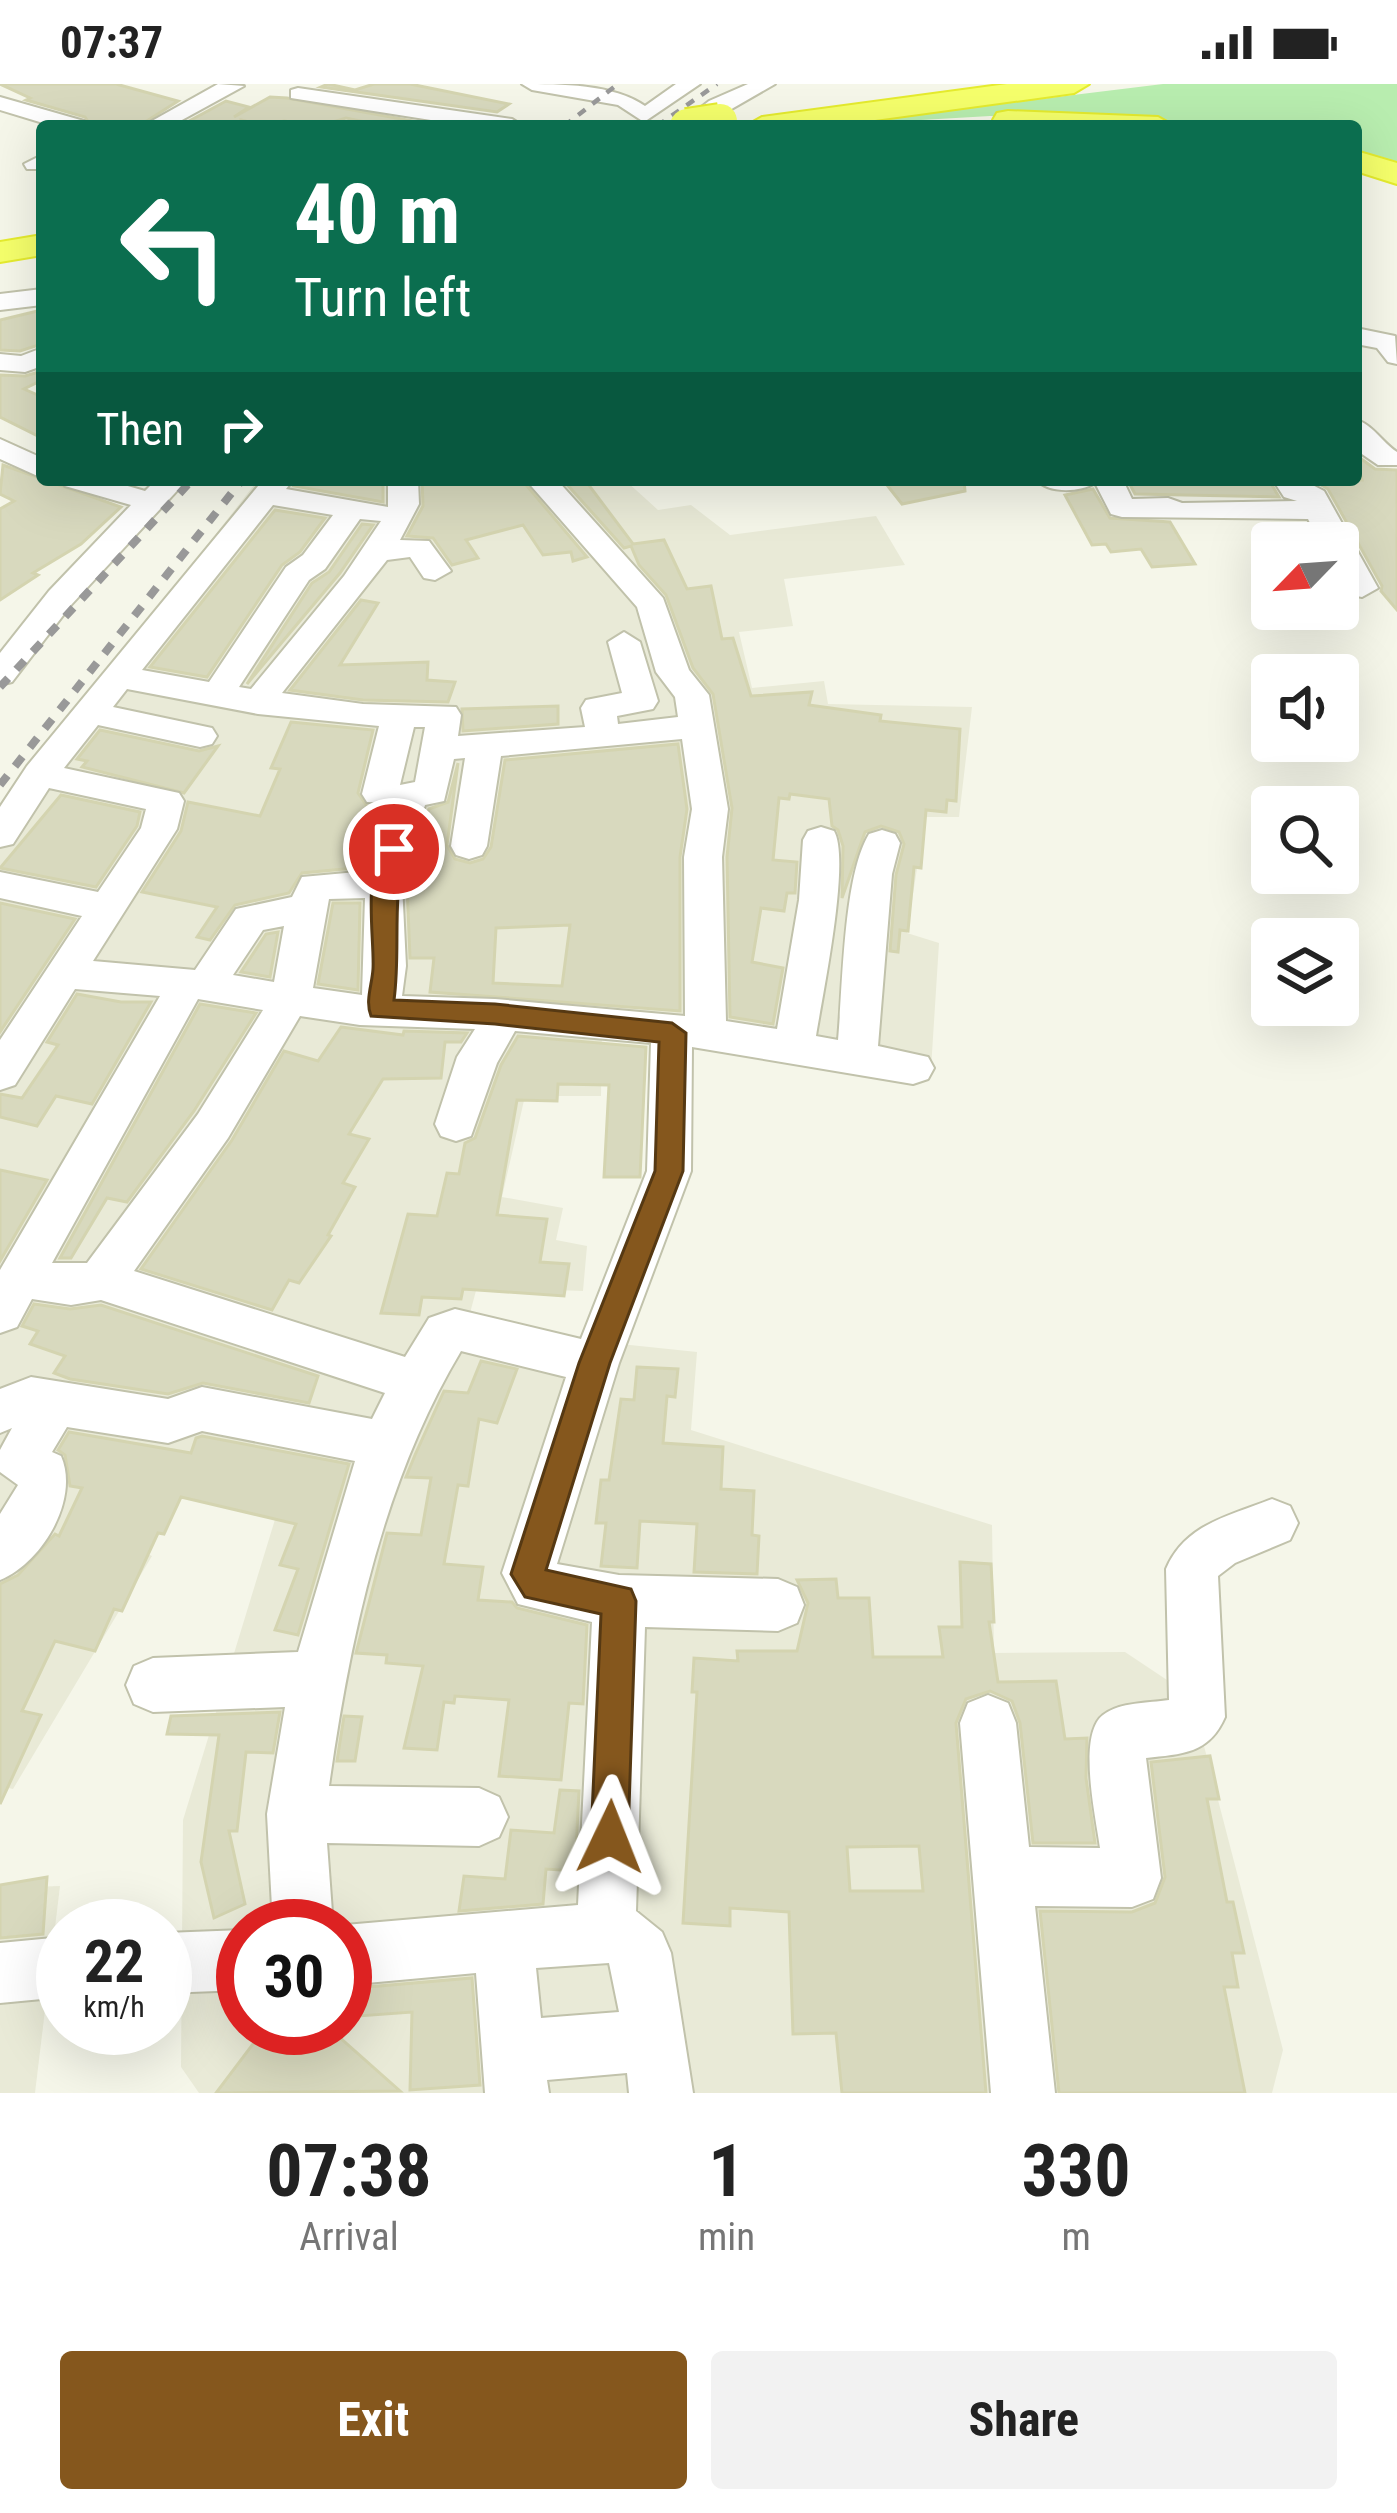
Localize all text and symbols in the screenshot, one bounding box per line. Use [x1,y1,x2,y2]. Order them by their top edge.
text: 07:37 [60,16,163,69]
text: 40 m [294,165,461,264]
icon: left [96,168,252,324]
text: Turn left [294,266,471,329]
icon: right [208,396,274,462]
text: Then [96,403,184,456]
north arrow [1251,522,1359,630]
map controls [1251,522,1359,1026]
button: sound [1251,654,1359,762]
button: search [1251,786,1359,894]
pin [343,798,445,900]
icon: arrive [361,816,427,882]
button: layers [1251,918,1359,1026]
position arrow [547,1774,673,1900]
speed limit sign: 30 [216,1899,372,2055]
text: 22 [84,1926,144,1997]
text: km/h [83,1989,145,2024]
text: 07:38 [266,2129,432,2214]
text: 1 [708,2129,745,2214]
text: 330 [1021,2129,1131,2214]
text: Arrival [299,2214,399,2260]
text: min [698,2214,755,2260]
text: m [1061,2214,1091,2260]
button: Exit [60,2351,687,2489]
button: Share [711,2351,1337,2489]

